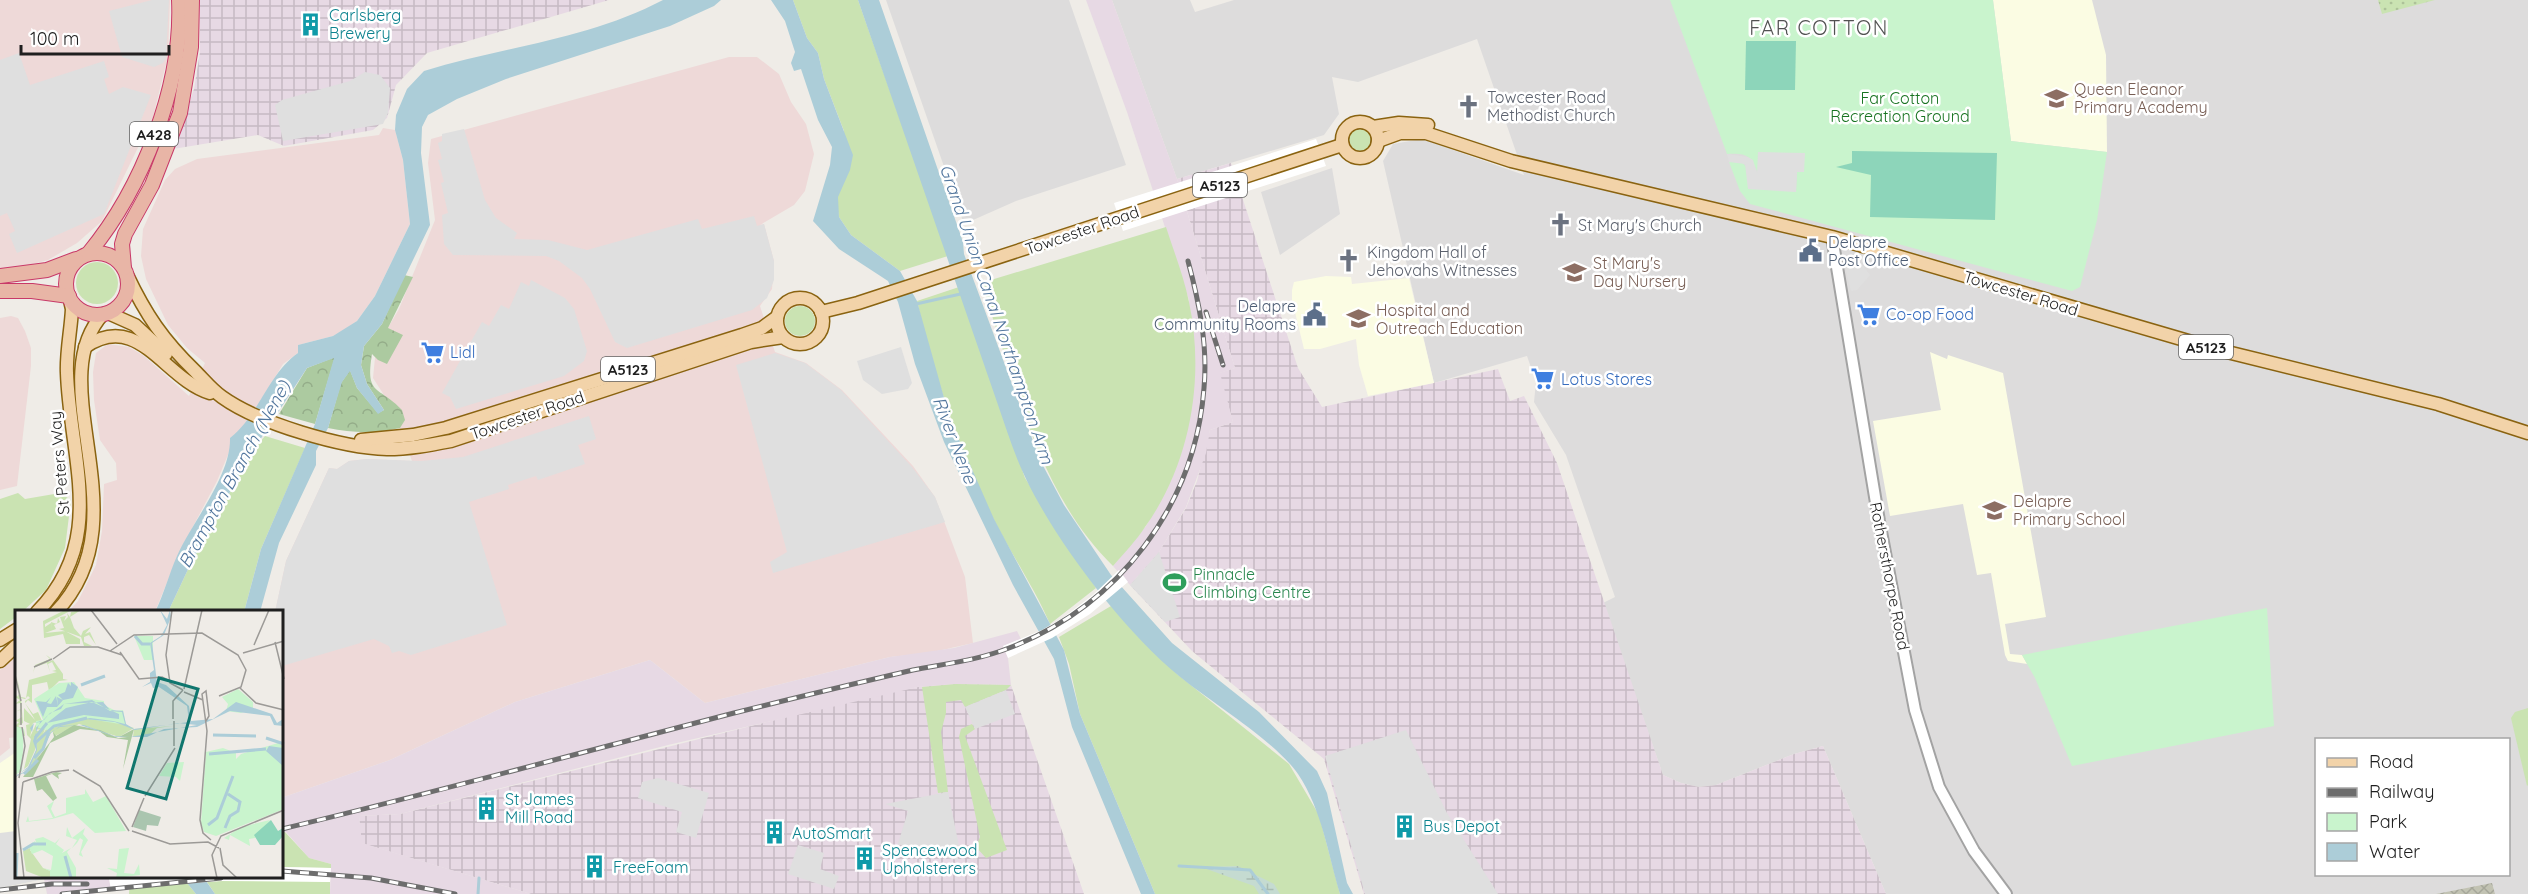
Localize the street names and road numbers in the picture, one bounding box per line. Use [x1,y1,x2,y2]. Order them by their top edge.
road number: A428 [130,122,178,146]
road number: A5123 [1193,173,1247,197]
street label: Towcester Road [1023,201,1141,259]
street label: Towcester Road [1961,266,2081,320]
road number: A5123 [2179,335,2233,359]
road number: A5123 [601,357,655,381]
street label: Towcester Road [468,386,586,444]
street label: St Peters Way [45,410,73,516]
street label: Rothersthorpe Road [1866,500,1914,652]

